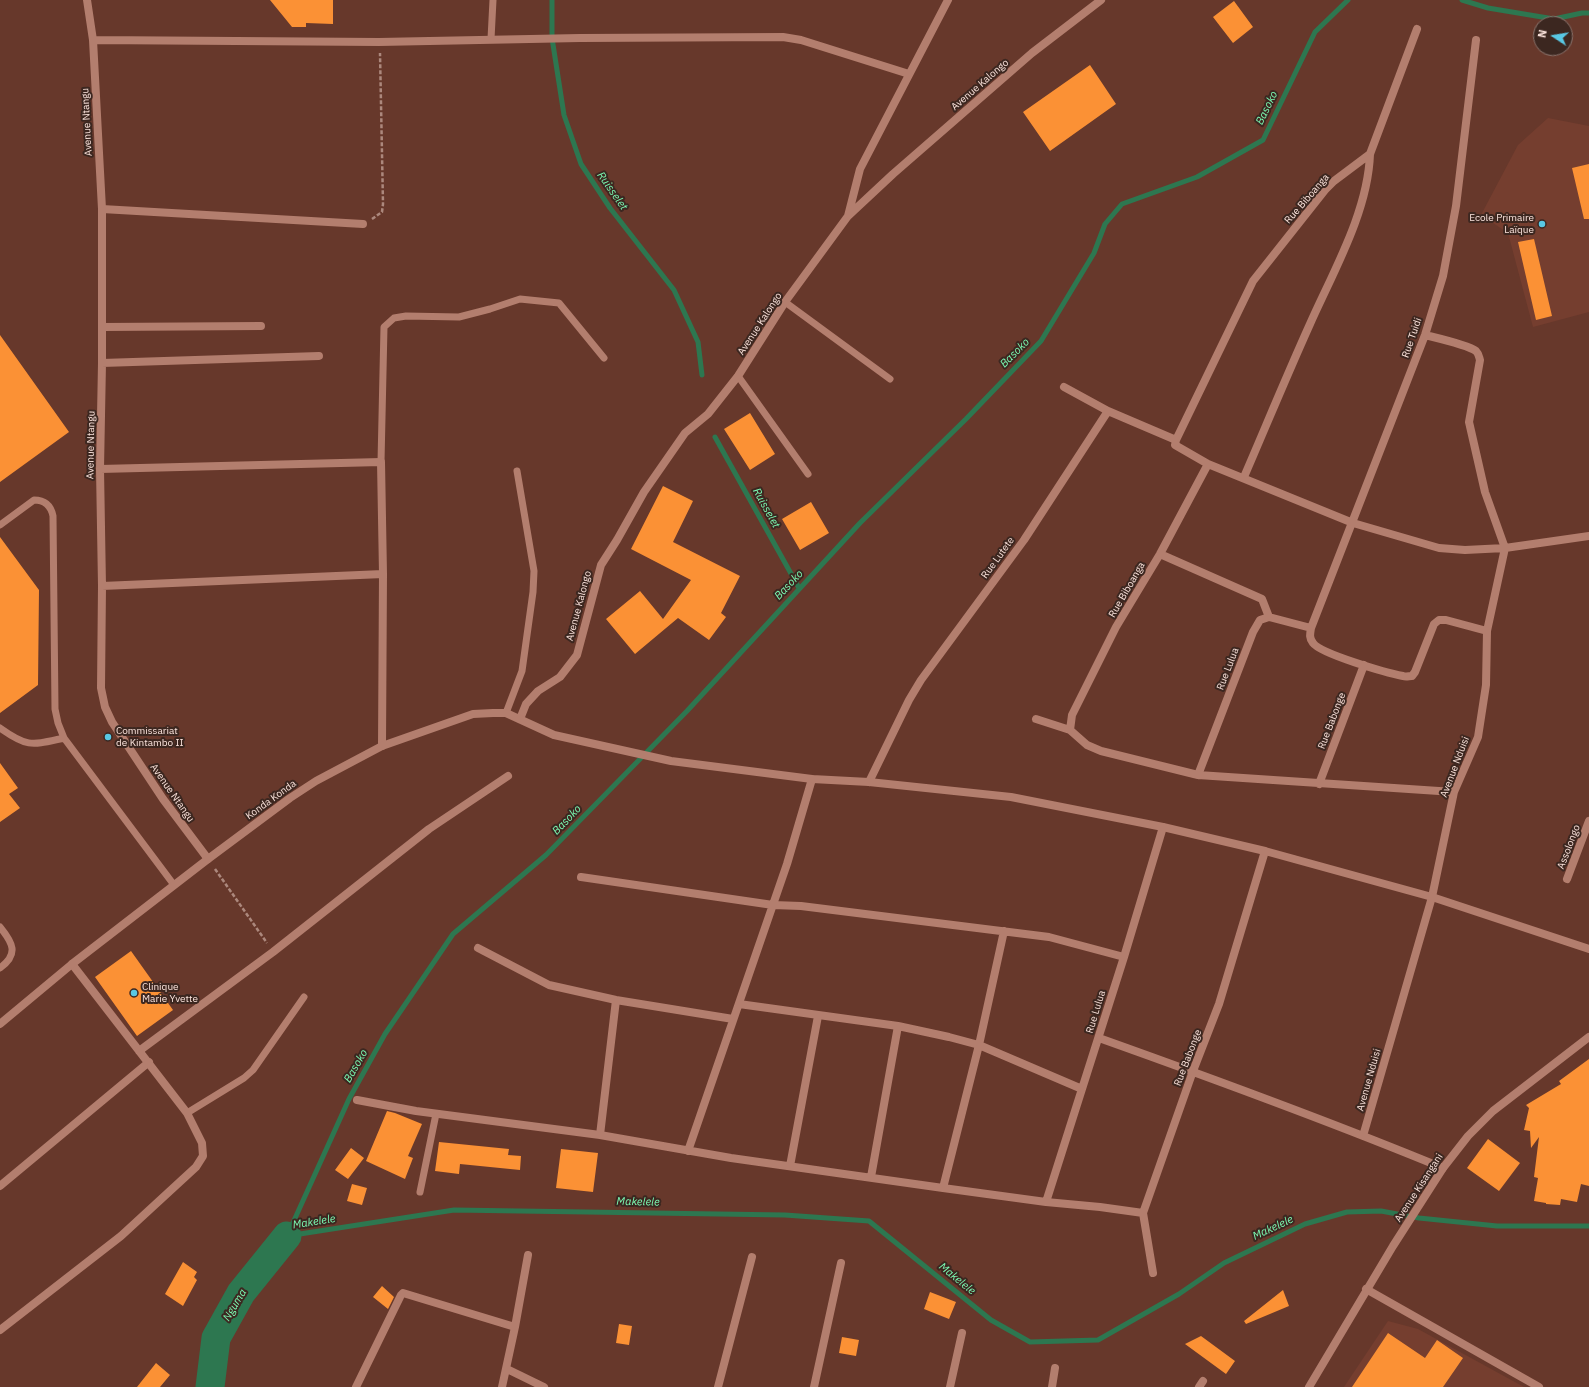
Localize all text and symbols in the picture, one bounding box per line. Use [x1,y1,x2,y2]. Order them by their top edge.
north arrow [1533,16,1573,56]
text: N [1535,28,1550,39]
street label: Avenue Kalongo [949,57,1011,113]
street label: Avenue Ntangu [79,88,95,156]
water label: Basoko [1253,89,1281,127]
water label: Ruisselet [594,169,630,213]
street label: Rue Biboanga [1282,172,1332,226]
place label: Ecole Primaire Laïque [1469,212,1534,236]
marker: Ecole Primaire Laïque [1537,219,1547,229]
street label: Avenue Kalongo [735,290,785,358]
street label: Rue Tuidi [1400,316,1424,360]
water label: Basoko [998,336,1032,370]
street label: Avenue Ntangu [84,411,98,479]
water label: Ruisselet [750,486,782,530]
street label: Rue Lutete [979,535,1017,581]
street label: Rue Biboanga [1106,560,1148,620]
water label: Basoko [772,567,806,603]
street label: Avenue Kalongo [564,570,594,642]
street label: Rue Lulua [1214,646,1242,692]
street label: Rue Babonge [1316,691,1348,751]
place label: Commissariat de Kintambo II [116,725,184,748]
marker: Commissariat de Kintambo II [103,732,113,742]
street label: Avenue Nduisi [1438,735,1472,799]
street label: Avenue Ntangu [148,762,196,824]
street label: Konda Konda [243,778,299,822]
water label: Basoko [550,802,584,838]
street label: Assolongo [1555,823,1583,871]
place label: Clinique Marie Yvette [142,981,198,1004]
marker: Clinique Marie Yvette [129,988,139,998]
street label: Rue Lulua [1084,989,1108,1035]
street label: Rue Babonge [1172,1028,1204,1088]
water label: Basoko [341,1047,371,1085]
street label: Avenue Nduisi [1354,1048,1384,1112]
street label: Avenue Kisangani [1392,1151,1446,1225]
water label: Makelele [616,1195,660,1209]
water label: Makelele [292,1212,336,1232]
water label: Makelele [1251,1213,1295,1243]
water label: Makelele [936,1260,978,1298]
water label: Nguma [220,1287,250,1323]

